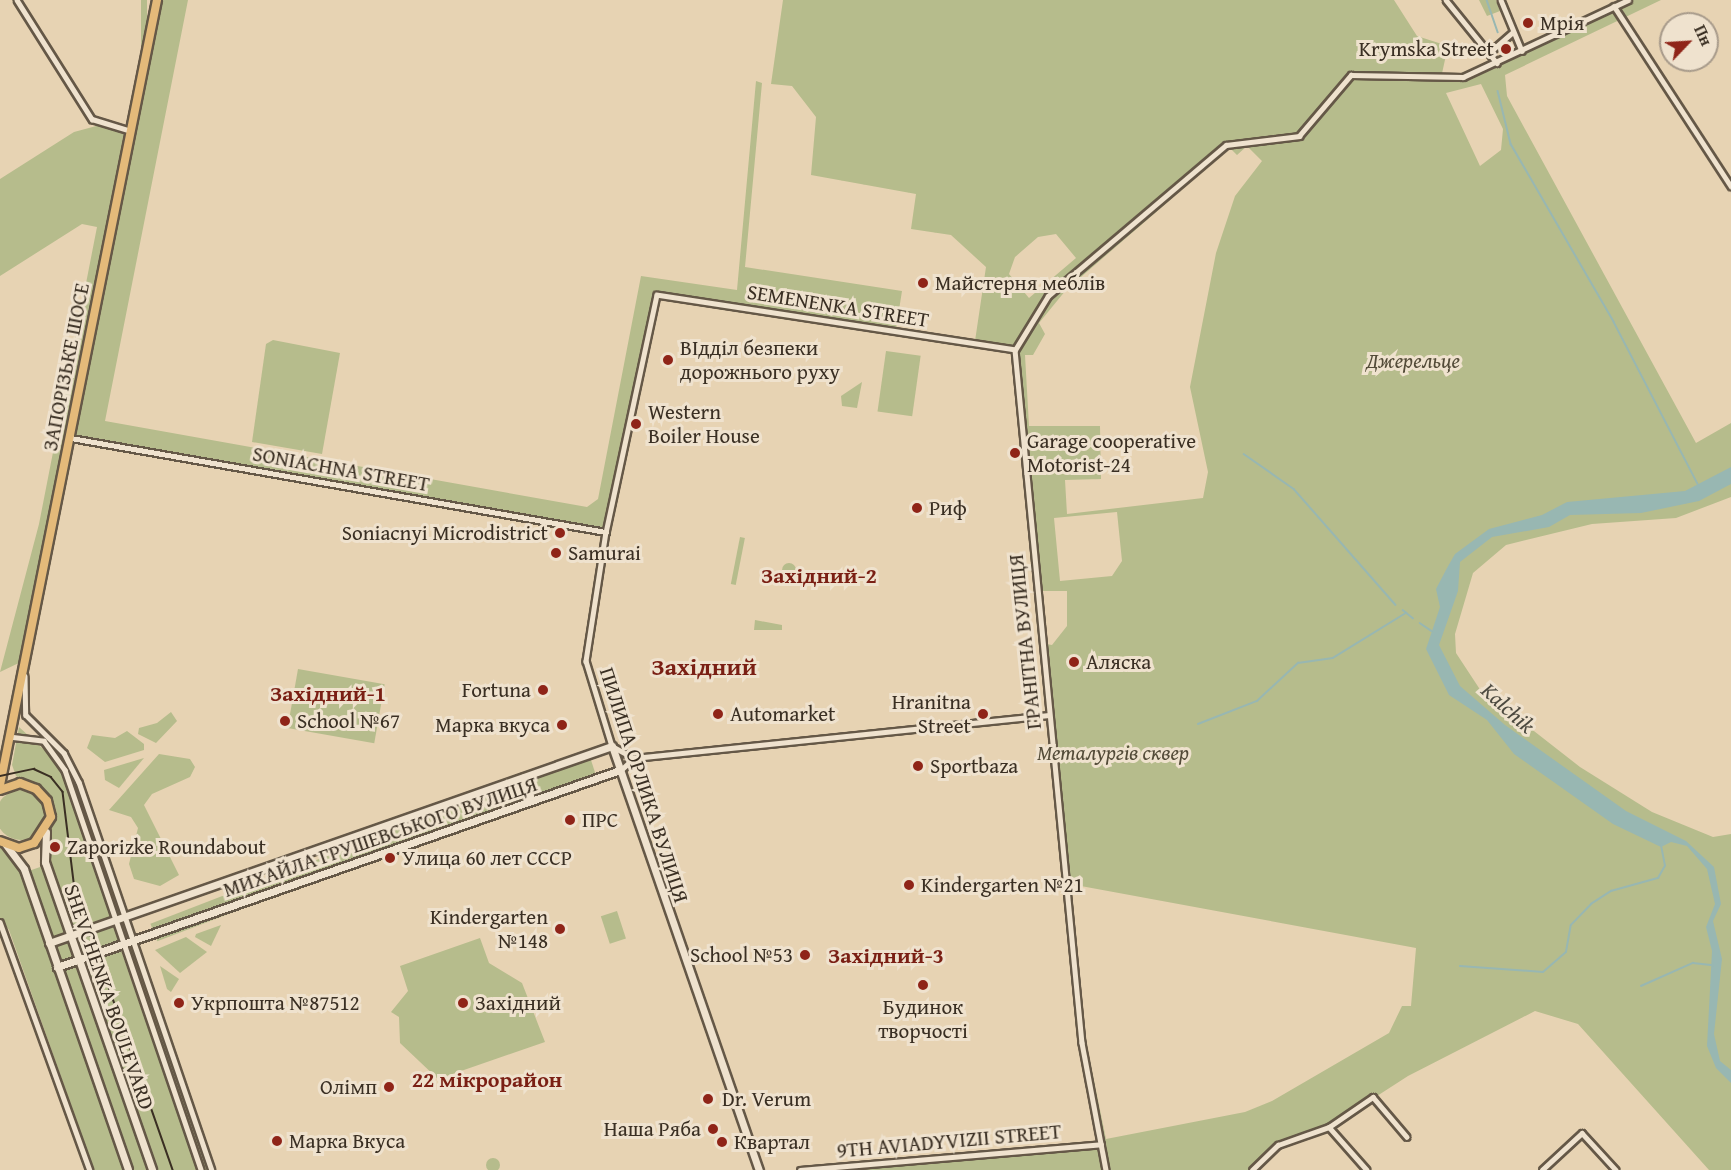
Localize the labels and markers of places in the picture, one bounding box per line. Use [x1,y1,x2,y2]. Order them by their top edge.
place label: Мрія [1540,10,1584,36]
marker: Мрія [1521,16,1535,30]
place label: Krymska Street [1359,36,1494,62]
marker: Krymska Street [1499,42,1513,56]
place label: Майстерня меблів [935,270,1105,296]
marker: Майстерня меблів [916,276,930,290]
place label: ВІдділ безпеки дорожнього руху [680,335,840,385]
marker: ВІдділ безпеки дорожнього руху [661,353,675,367]
place label: Western Boiler House [648,399,760,449]
marker: Western Boiler House [629,417,643,431]
place label: Garage cooperative Motorist-24 [1027,428,1196,478]
marker: Garage cooperative Motorist-24 [1008,446,1022,460]
place label: Риф [929,495,967,521]
marker: Риф [910,501,924,515]
place label: Soniacnyi Microdistrict [342,520,548,546]
marker: Soniacnyi Microdistrict [553,526,567,540]
place label: Samurai [568,540,641,566]
marker: Samurai [549,546,563,560]
place label: Аляска [1086,649,1151,675]
marker: Аляска [1067,655,1081,669]
place label: Fortuna [462,677,531,703]
marker: Fortuna [536,683,550,697]
place label: Hranitna Street [892,689,971,739]
place label: Automarket [730,701,835,727]
marker: Automarket [711,707,725,721]
marker: Hranitna Street [976,707,990,721]
place label: School №67 [297,708,400,734]
place label: Марка вкуса [435,712,550,738]
marker: School №67 [278,714,292,728]
marker: Марка вкуса [555,718,569,732]
place label: Sportbaza [930,753,1018,779]
marker: Sportbaza [911,759,925,773]
place label: ПРС [582,807,618,833]
marker: ПРС [563,813,577,827]
place label: Zaporizke Roundabout [67,834,266,860]
marker: Zaporizke Roundabout [48,840,62,854]
place label: Улица 60 лет СССР [402,845,572,871]
marker: Улица 60 лет СССР [383,851,397,865]
place label: Kindergarten №21 [921,872,1084,898]
marker: Kindergarten №21 [902,878,916,892]
place label: Kindergarten №148 [430,904,548,954]
marker: Kindergarten №148 [553,922,567,936]
place label: School №53 [690,942,793,968]
marker: School №53 [798,948,812,962]
marker: Будинок творчості [916,978,930,992]
place label: Укрпошта №87512 [191,990,360,1016]
place label: Західний [475,990,561,1016]
place label: Будинок творчості [878,994,968,1044]
marker: Укрпошта №87512 [172,996,186,1010]
marker: Західний [456,996,470,1010]
place label: Олімп [320,1074,377,1100]
marker: Олімп [382,1080,396,1094]
place label: Dr. Verum [722,1086,811,1112]
marker: Dr. Verum [699,1090,717,1108]
place label: Наша Ряба [604,1116,701,1142]
marker: Наша Ряба [706,1122,720,1136]
place label: Марка Вкуса [289,1128,405,1154]
place label: Квартал [734,1129,810,1155]
marker: Марка Вкуса [270,1134,284,1148]
marker: Квартал [715,1135,729,1149]

